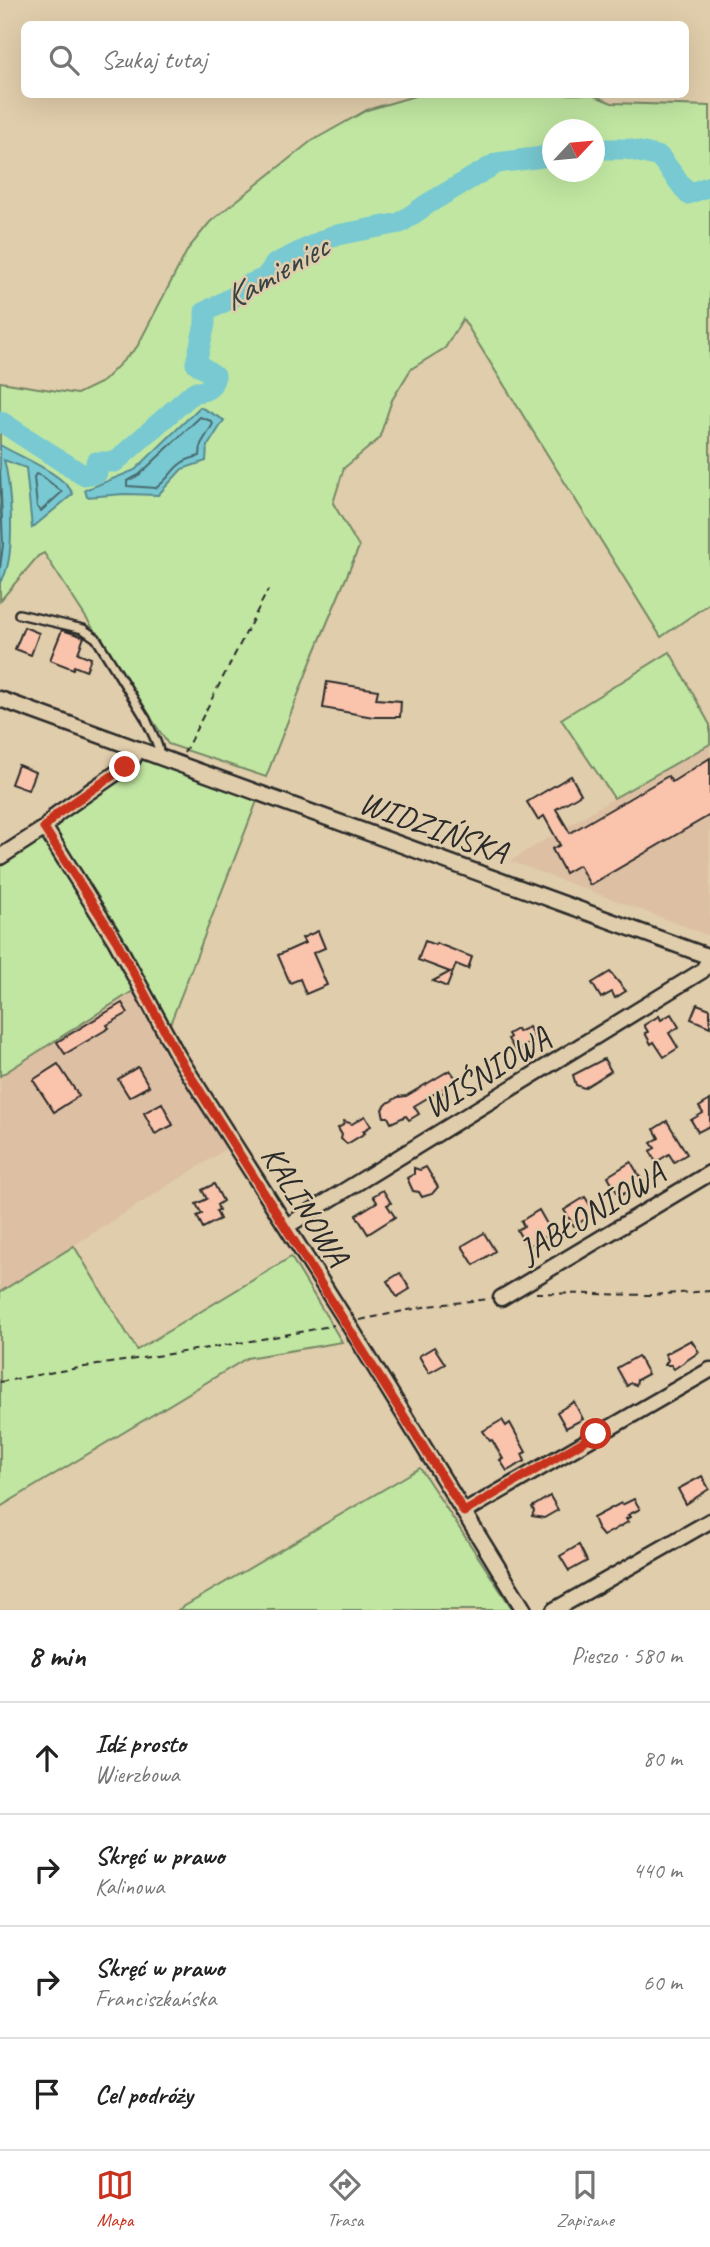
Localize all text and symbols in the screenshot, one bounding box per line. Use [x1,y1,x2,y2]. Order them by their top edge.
search box [21,21,689,98]
icon: search [45,41,83,79]
text: Szukaj tutaj [101,43,207,76]
north arrow [542,119,605,182]
water label: Kamieniec [214,222,340,321]
route end [109,751,140,782]
street label: WIDZIŃSKA [354,781,515,874]
street label: WIŚNIOWA [415,1016,559,1127]
street label: KALINOWA [252,1137,359,1275]
street label: JABŁONIOWA [509,1151,673,1273]
route start [580,1418,611,1449]
text: 8 min [28,1637,85,1675]
text: Pieszo · 580 m [571,1641,682,1670]
text: Idź prosto [95,1727,186,1760]
icon: ahead [28,1739,66,1777]
text: 80 m [643,1744,682,1773]
text: Wierzbowa [95,1760,180,1789]
text: Skręć w prawo [95,1839,224,1872]
icon: right [28,1851,66,1889]
text: 440 m [633,1856,682,1885]
text: Kalinowa [95,1872,164,1901]
text: Skręć w prawo [95,1951,224,1984]
icon: right [28,1963,66,2001]
text: 60 m [643,1968,682,1997]
text: Franciszkańska [95,1984,216,2013]
icon: arrive [28,2075,66,2113]
text: Cel podróży [95,2078,193,2111]
tab: Mapa [96,2166,134,2232]
tab: Trasa [326,2166,364,2232]
tab: Zapisane [556,2166,614,2232]

